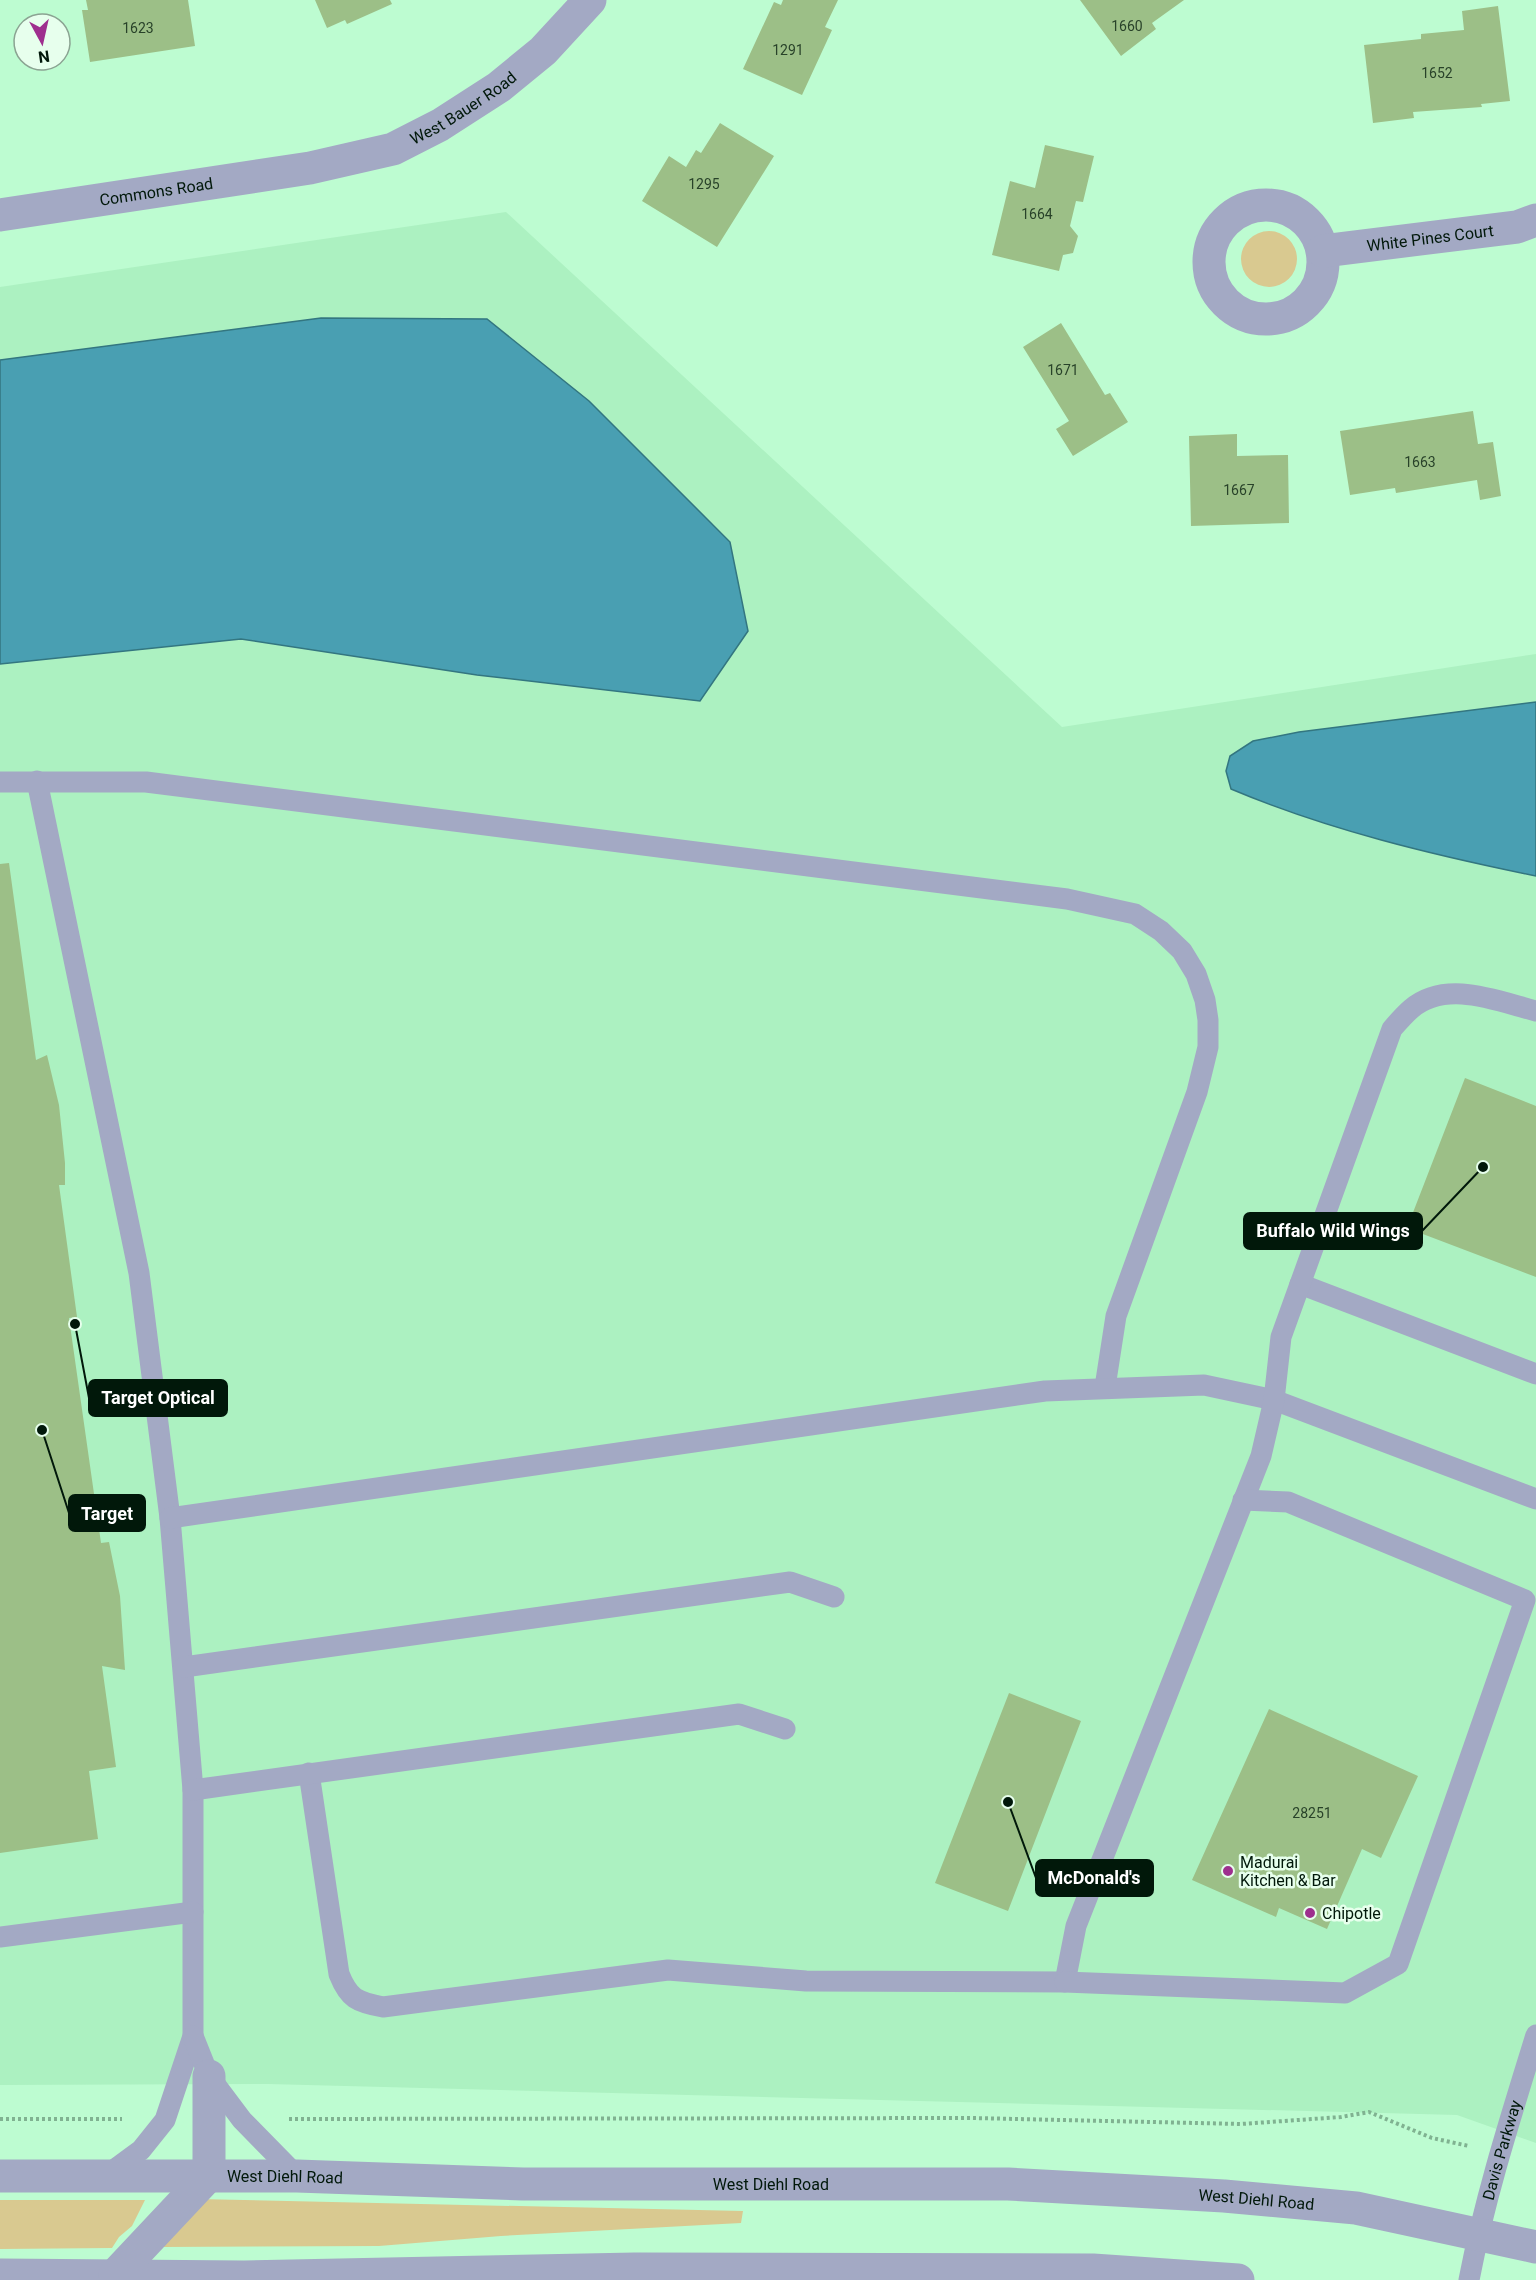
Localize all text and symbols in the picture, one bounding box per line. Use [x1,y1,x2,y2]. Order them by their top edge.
north arrow [12,12,72,72]
house number: 1660 [1111,18,1143,34]
house number: 1623 [122,20,154,36]
house number: 1291 [772,42,804,58]
text: N [37,46,51,67]
house number: 1652 [1421,65,1453,81]
street label: West Bauer Road [407,67,520,148]
street label: Commons Road [98,173,214,209]
house number: 1295 [688,176,720,192]
house number: 1664 [1021,206,1053,222]
street label: White Pines Court [1366,220,1495,255]
house number: 1671 [1047,362,1079,378]
house number: 1663 [1404,454,1436,470]
house number: 1667 [1223,482,1255,498]
callout: Buffalo Wild Wings [1244,1213,1422,1249]
text: Buffalo Wild Wings [1256,1220,1410,1241]
callout: Target Optical [89,1380,227,1416]
text: Target Optical [101,1387,215,1408]
callout: Target [69,1495,145,1531]
text: Target [81,1503,133,1524]
house number: 28251 [1292,1805,1332,1821]
place label: Madurai Kitchen & Bar [1240,1853,1336,1890]
callout: McDonald's [1036,1860,1153,1896]
marker: Madurai Kitchen & Bar [1221,1864,1235,1878]
text: McDonald's [1048,1867,1141,1888]
place label: Chipotle [1322,1904,1381,1923]
marker: Chipotle [1303,1906,1317,1920]
street label: Davis Parkway [1478,2097,1525,2202]
street label: West Diehl Road [227,2167,343,2187]
street label: West Diehl Road [713,2175,829,2194]
street label: West Diehl Road [1198,2185,1315,2214]

